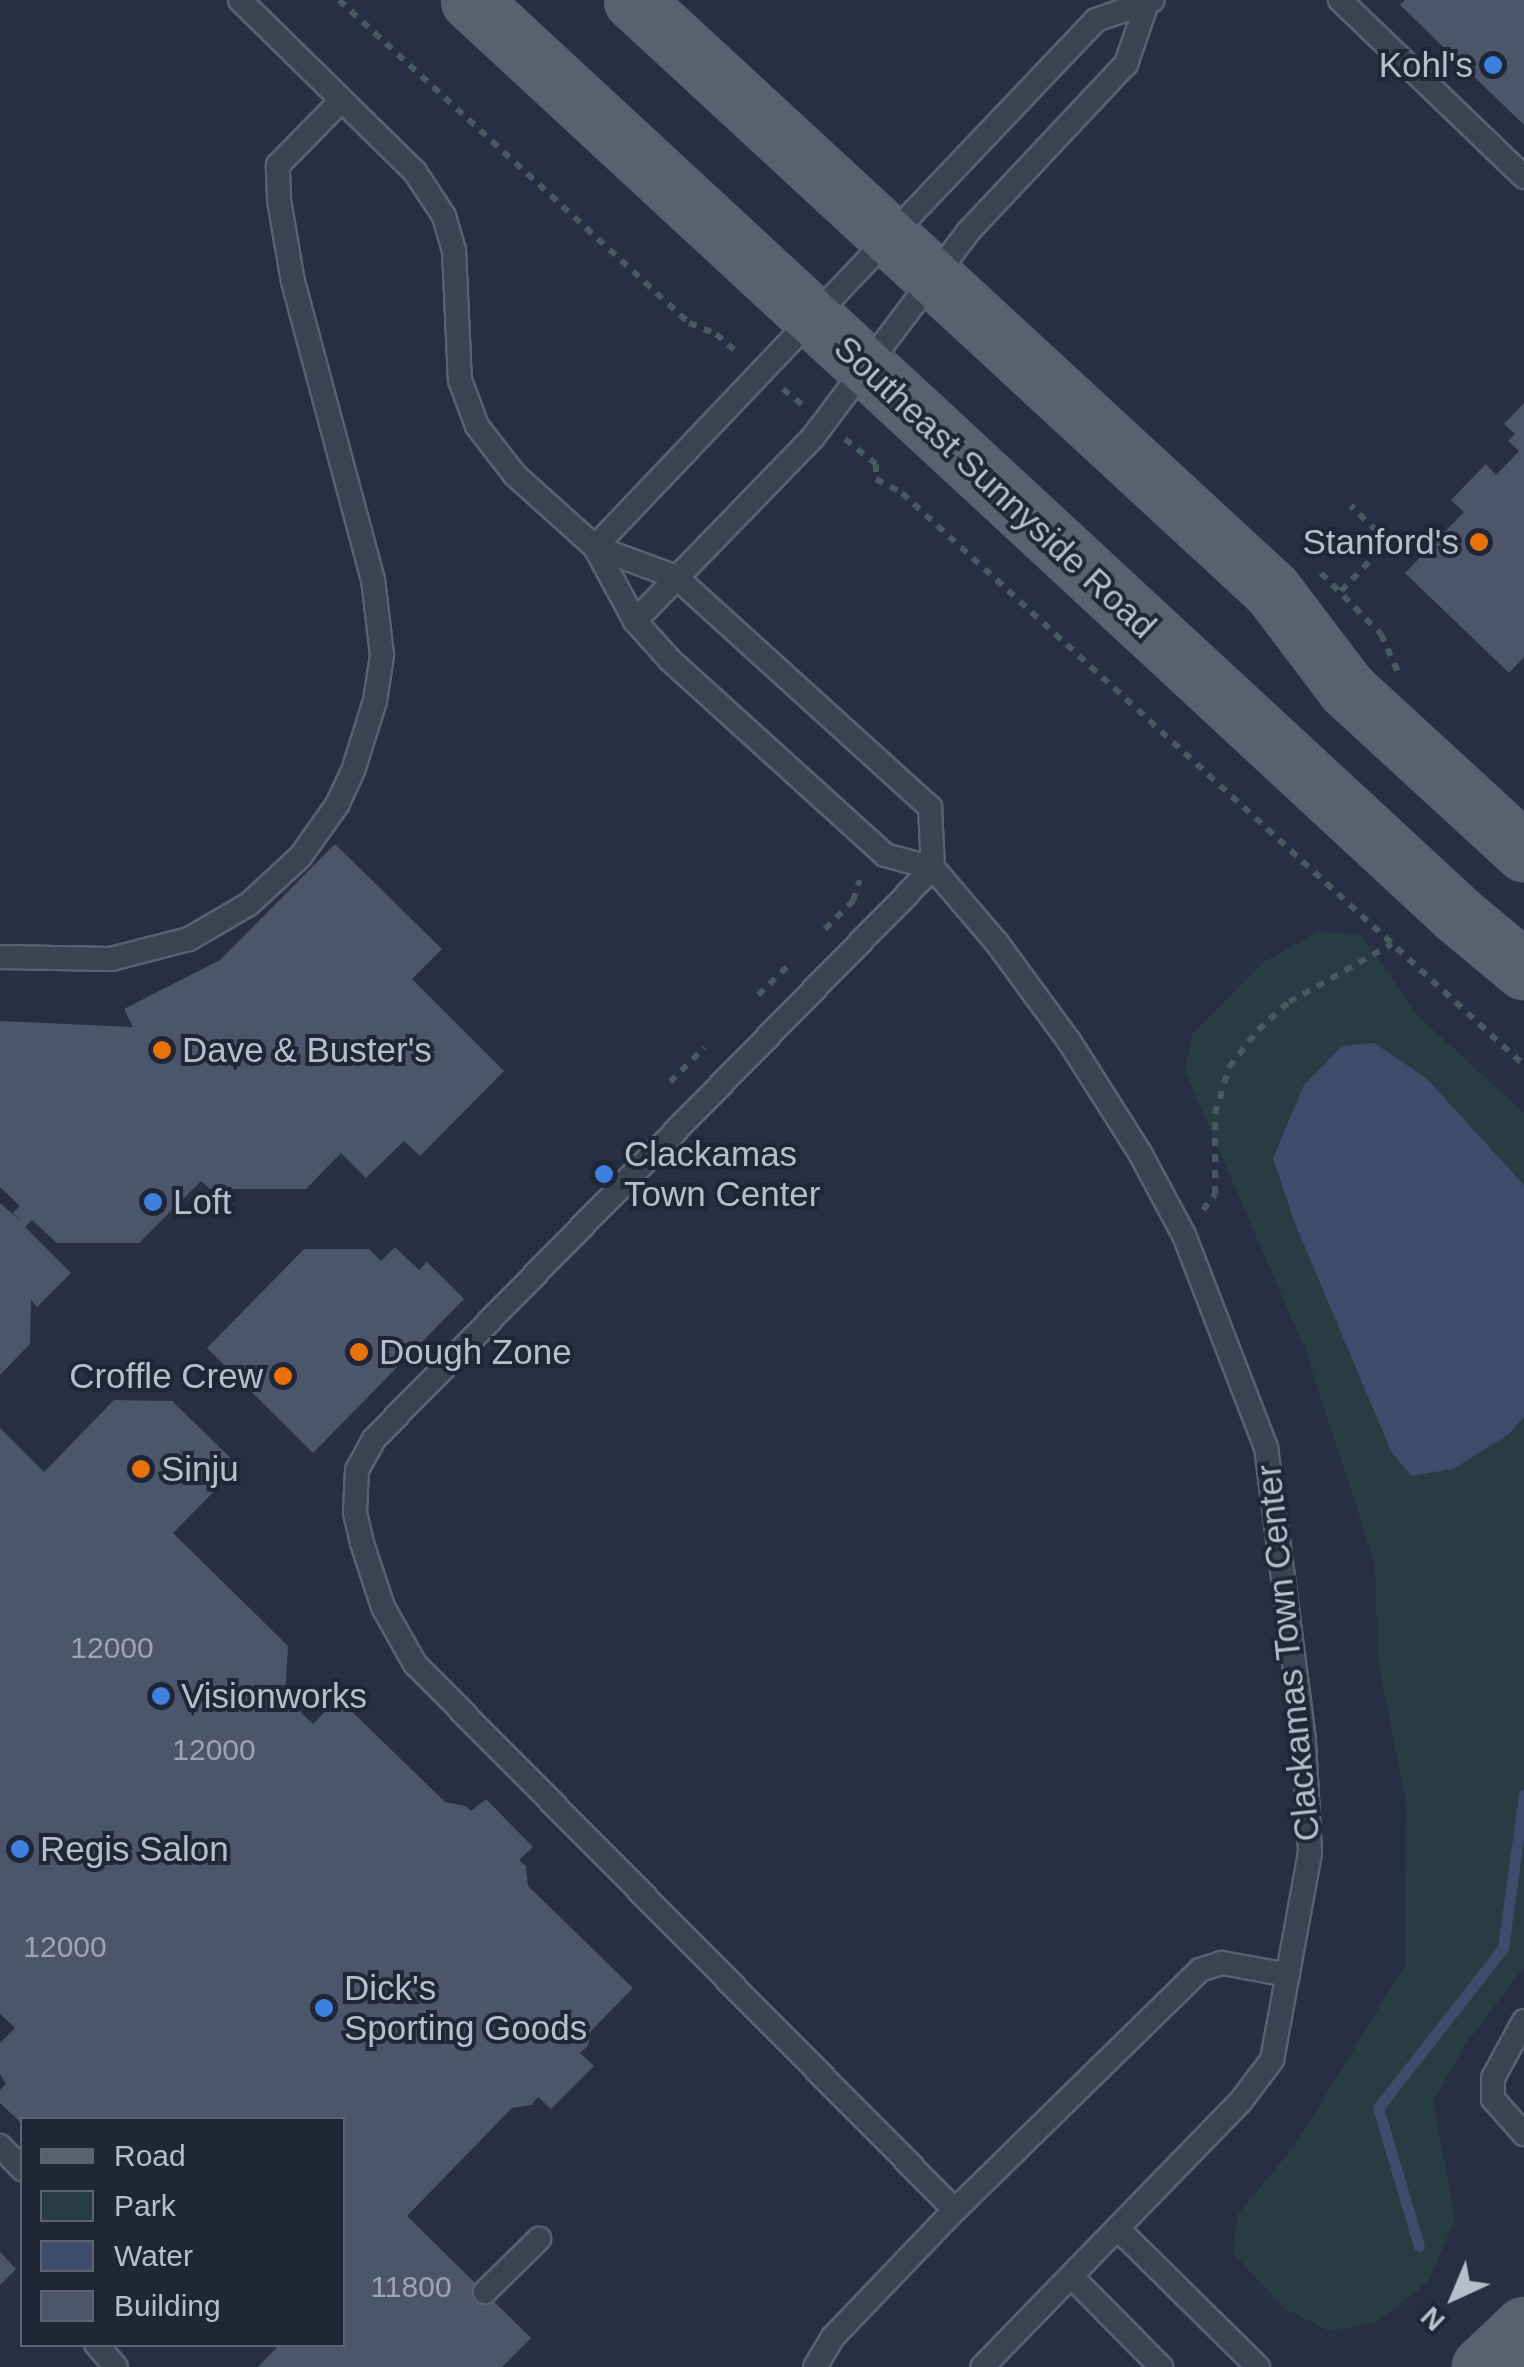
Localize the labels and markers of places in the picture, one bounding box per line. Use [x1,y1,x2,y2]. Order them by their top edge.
place label: Kohl's [1379,44,1473,86]
marker: Kohl's [1482,54,1504,76]
place label: Stanford's [1303,521,1459,563]
marker: Stanford's [1468,531,1490,553]
place label: Dave & Buster's [182,1029,432,1071]
marker: Dave & Buster's [151,1039,173,1061]
place label: Clackamas Town Center [624,1133,820,1215]
marker: Clackamas Town Center [593,1163,615,1185]
place label: Loft [173,1181,231,1223]
marker: Loft [142,1191,164,1213]
place label: Dough Zone [379,1331,572,1373]
marker: Dough Zone [348,1341,370,1363]
place label: Croffle Crew [69,1355,263,1397]
marker: Croffle Crew [272,1365,294,1387]
place label: Sinju [161,1448,239,1490]
marker: Sinju [130,1458,152,1480]
place label: Visionworks [181,1675,367,1717]
marker: Visionworks [150,1685,172,1707]
place label: Regis Salon [40,1828,229,1870]
marker: Regis Salon [9,1838,31,1860]
place label: Dick's Sporting Goods [344,1967,587,2049]
marker: Dick's Sporting Goods [313,1997,335,2019]

